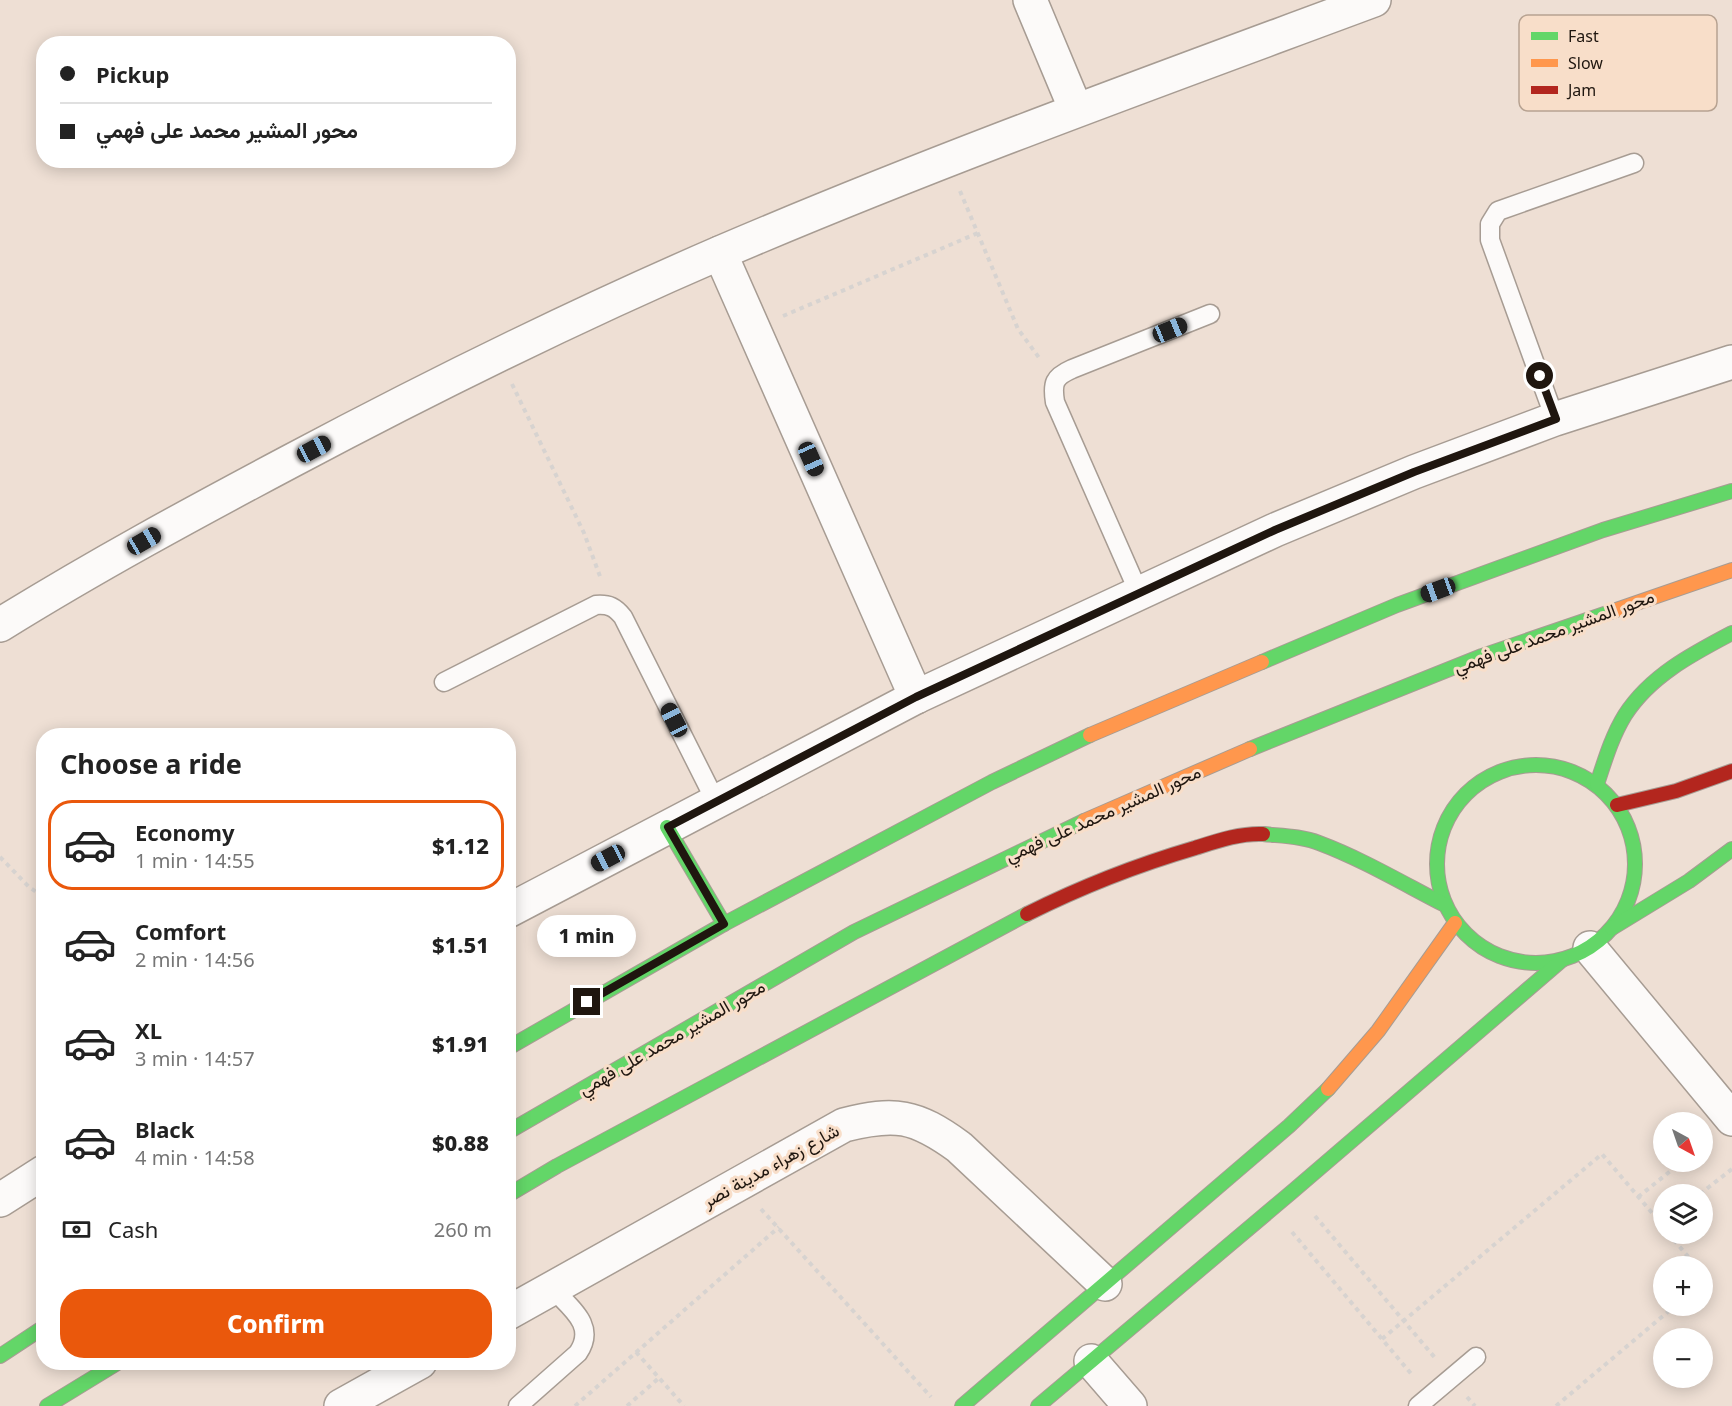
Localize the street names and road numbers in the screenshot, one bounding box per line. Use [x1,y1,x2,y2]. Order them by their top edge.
street label: محور المشير محمد على فهمي [1450,584,1659,682]
street label: محور المشير محمد على فهمي [1001,759,1206,871]
street label: محور المشير محمد على فهمي [574,974,771,1104]
street label: شارع زهراء مدينة نصر [697,1118,843,1214]

